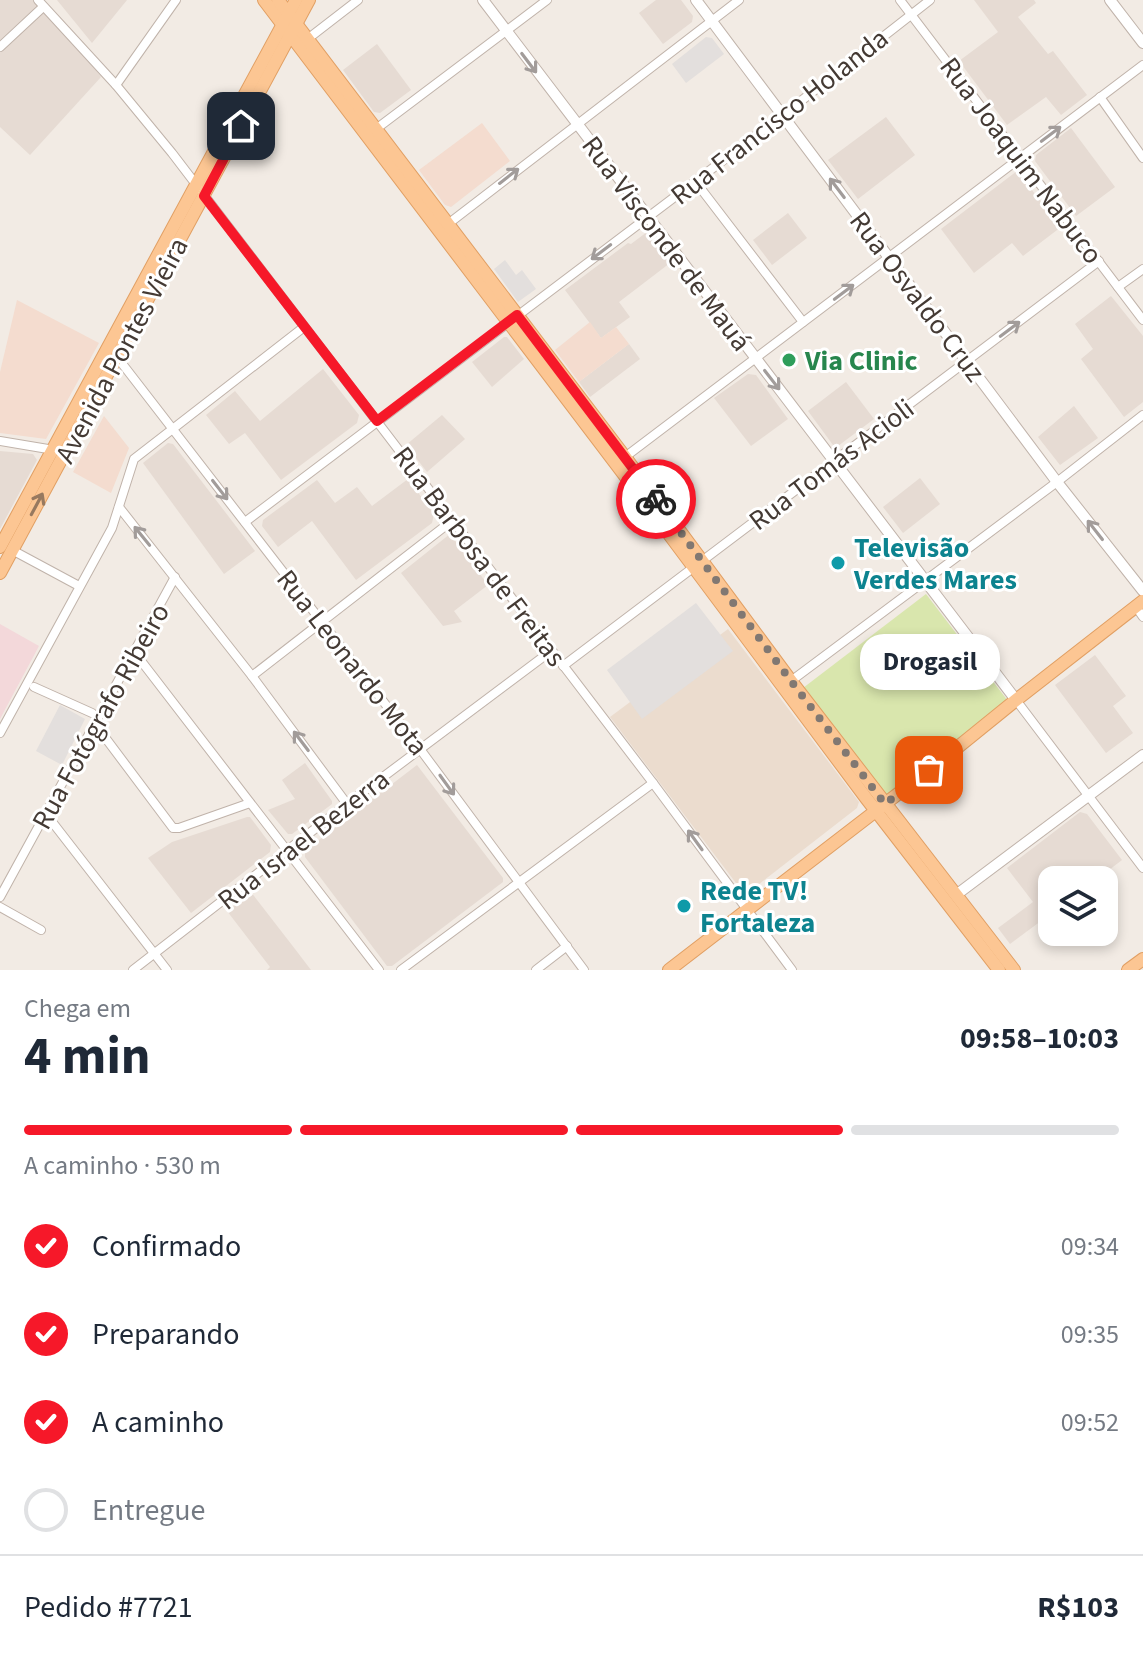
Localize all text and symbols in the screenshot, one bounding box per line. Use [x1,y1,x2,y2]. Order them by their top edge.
street label: Rua Francisco Holanda [662,19,897,215]
street label: Rua Joaquim Nabuco [930,49,1112,272]
one-way arrow [521,51,538,73]
pin [207,92,275,160]
icon: home [219,104,263,148]
one-way arrow [1040,126,1061,143]
street label: Rua Visconde de Mauá [572,128,761,360]
one-way arrow [498,168,519,185]
one-way arrow [829,178,846,199]
street label: Rua Osvaldo Cruz [840,203,995,390]
street label: Avenida Pontes Vieira [45,230,198,470]
one-way arrow [591,243,613,260]
one-way arrow [833,283,854,300]
one-way arrow [999,320,1021,337]
place label: Via Clinic [804,341,918,381]
marker: Via Clinic [780,351,798,369]
one-way arrow [764,369,781,391]
street label: Rua Tomás Acioli [741,389,923,540]
street label: Rua Barbosa de Freitas [383,438,575,675]
courier [616,459,696,539]
icon: bike [634,477,678,521]
one-way arrow [212,479,229,500]
one-way arrow [30,493,45,517]
one-way arrow [1086,520,1103,541]
one-way arrow [133,526,151,546]
place label: Televisão Verdes Mares [853,528,1017,600]
marker: Televisão Verdes Mares [829,554,847,572]
street label: Rua Leonardo Mota [267,561,438,764]
street label: Rua Fotógrafo Ribeiro [22,596,180,837]
callout: Drogasil [859,634,999,690]
text: Drogasil [883,643,977,680]
one-way arrow [292,731,309,753]
pin [895,736,963,804]
icon: bag [907,748,951,792]
street label: Rua Israel Bezerra [209,760,398,920]
one-way arrow [439,774,455,796]
one-way arrow [687,830,703,852]
map controls [1038,866,1118,946]
button: layers [1038,866,1118,946]
place label: Rede TV! Fortaleza [700,871,815,943]
marker: Rede TV! Fortaleza [675,897,693,915]
text: Chega em [24,990,131,1027]
text: 09:58–10:03 [960,1017,1119,1060]
text: 4 min [24,1020,151,1094]
text: A caminho · 530 m [24,1147,221,1184]
icon: check [24,1224,68,1268]
text: Confirmado [92,1225,241,1268]
text: 09:34 [1061,1228,1119,1265]
icon: check [24,1312,68,1356]
text: Preparando [92,1313,239,1356]
text: 09:35 [1061,1316,1119,1353]
icon: check [24,1400,68,1444]
text: A caminho [92,1401,224,1444]
text: 09:52 [1061,1404,1119,1441]
text: Entregue [92,1489,205,1532]
text: Pedido #7721 [24,1586,193,1629]
text: R$103 [1037,1586,1119,1629]

